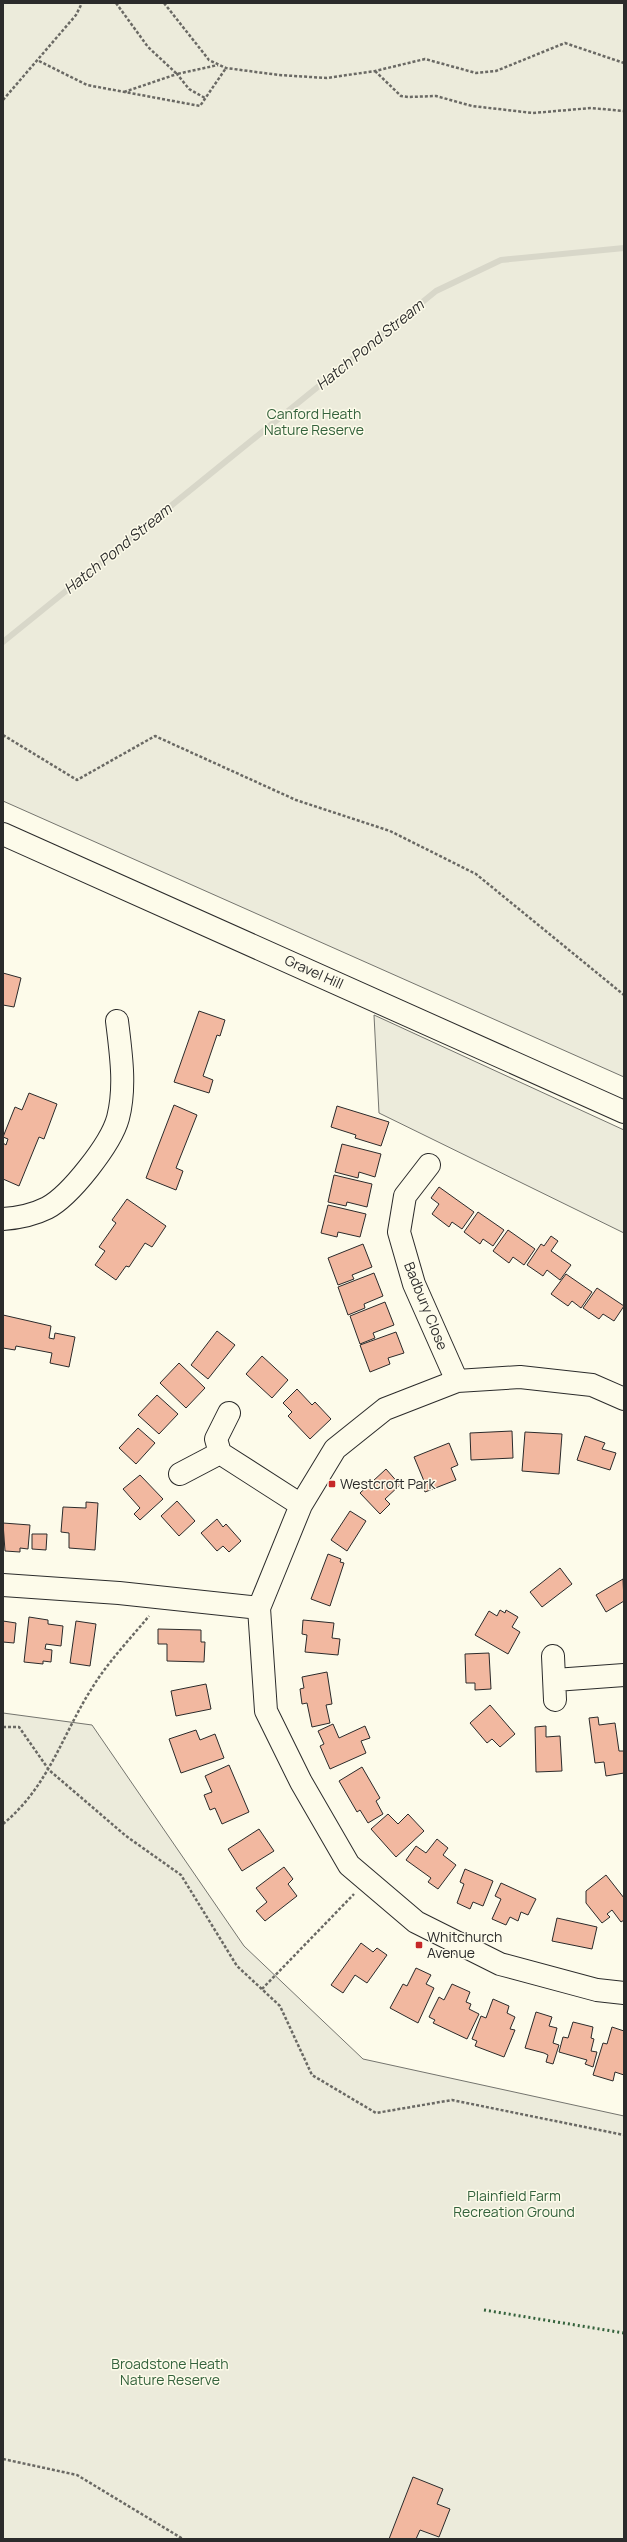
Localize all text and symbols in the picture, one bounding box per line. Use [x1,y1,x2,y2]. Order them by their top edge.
water label: Hatch Pond Stream [311,294,429,395]
park label: Canford Heath Nature Reserve [264,404,364,439]
water label: Hatch Pond Stream [59,498,177,599]
street label: Gravel Hill [282,950,347,993]
street label: Badbury Close [400,1259,453,1353]
place label: Westcroft Park [340,1474,436,1493]
marker: Westcroft Park [327,1479,337,1489]
place label: Whitchurch Avenue [427,1927,502,1962]
marker: Whitchurch Avenue [414,1940,424,1950]
park label: Plainfield Farm Recreation Ground [453,2186,575,2221]
park label: Broadstone Heath Nature Reserve [111,2354,229,2389]

